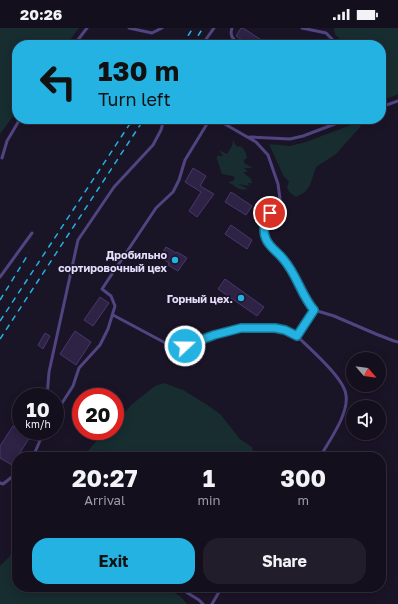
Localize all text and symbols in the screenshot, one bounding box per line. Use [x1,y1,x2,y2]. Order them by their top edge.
text: 20:26 [20,5,62,23]
text: 130 m [98,54,179,87]
icon: left [32,56,84,108]
text: Turn left [98,88,171,110]
pin [253,196,287,230]
icon: arrive [259,202,281,224]
place label: Дробильно сортировочный цех [58,248,168,274]
marker: Дробильно сортировочный цех [170,255,180,265]
place label: Горный цех. [167,292,233,305]
marker: Горный цех. [236,293,246,303]
position arrow [164,325,206,367]
north arrow [346,352,386,392]
map controls [346,352,386,440]
speed limit sign: 20 [72,388,124,440]
text: 10 [26,397,50,421]
button: sound [346,400,386,440]
text: km/h [25,418,51,430]
text: 20:27 [72,463,138,492]
text: 1 [203,463,215,492]
text: 300 [280,463,326,492]
text: Arrival [84,492,125,508]
text: min [197,492,220,508]
text: m [297,492,309,508]
button: Exit [32,538,195,584]
button: Share [203,538,366,584]

